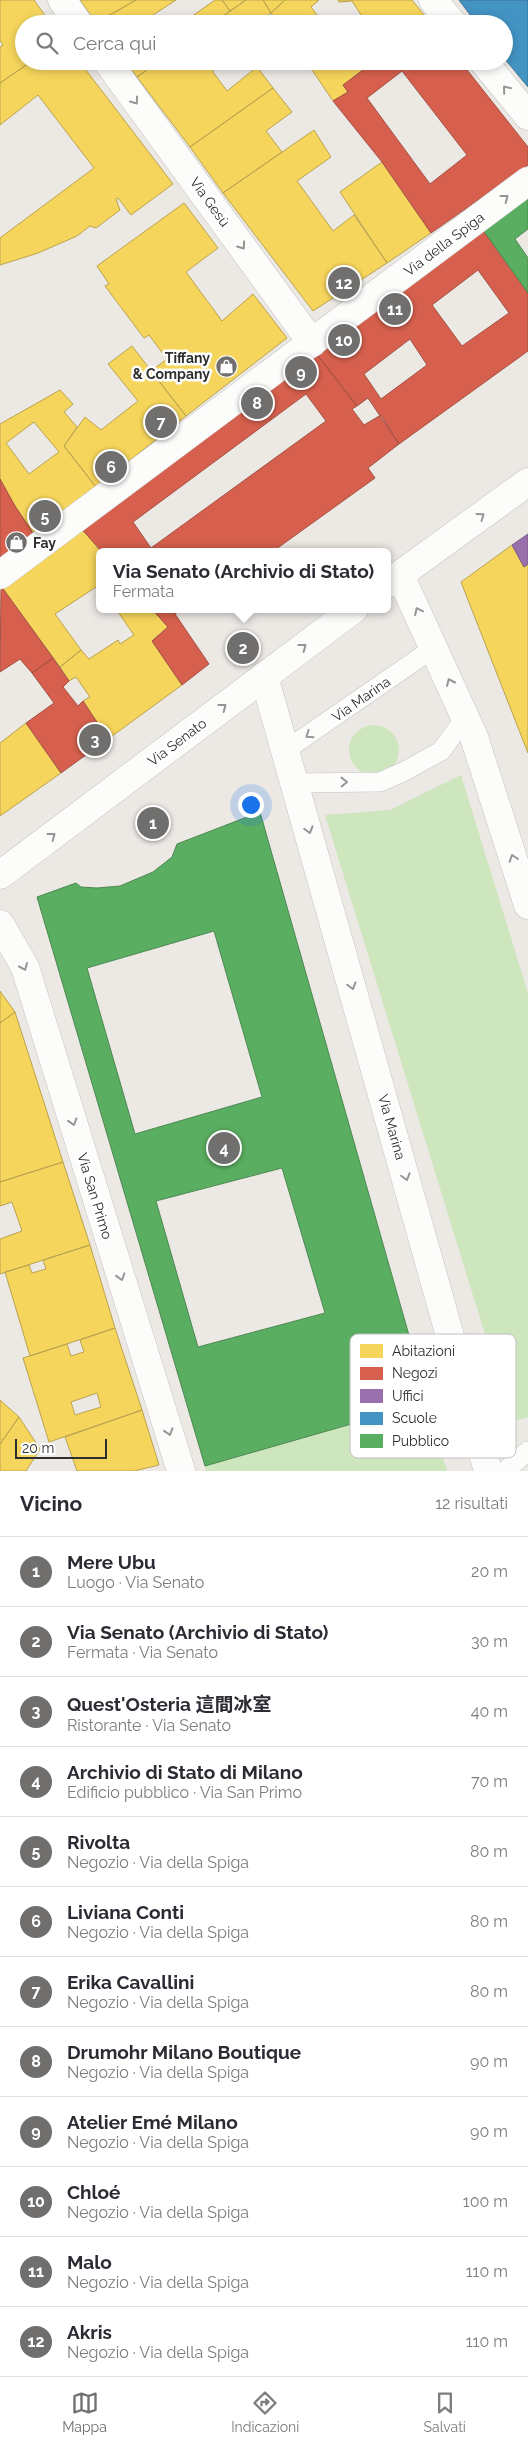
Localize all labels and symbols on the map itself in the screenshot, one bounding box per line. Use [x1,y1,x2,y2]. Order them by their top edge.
one-way arrow [502,85,511,94]
one-way arrow [129,95,138,105]
street label: Via Gesù [187,174,233,230]
one-way arrow [499,196,508,204]
street label: Via della Spiga [401,209,487,279]
one-way arrow [236,240,244,249]
pin: 12 [328,264,360,302]
pin: 11 [379,290,411,328]
pin: 10 [328,321,360,359]
place label: Tiffany & Company [133,350,210,382]
pin: 9 [285,353,317,391]
shop icon: Tiffany & Company [214,354,238,378]
pin: 8 [241,384,273,422]
pin: 7 [145,403,177,441]
pin: 6 [95,448,127,486]
pin: 5 [29,497,61,535]
one-way arrow [475,513,485,522]
shop icon: Fay [5,531,29,555]
place label: Fay [33,535,56,551]
one-way arrow [414,607,424,616]
pin: 2 [227,629,259,667]
one-way arrow [297,644,307,653]
street label: Via Marina [329,673,393,725]
one-way arrow [446,678,457,687]
one-way arrow [217,704,226,712]
street label: Via Senato [145,715,209,769]
pin: 3 [79,721,111,759]
one-way arrow [305,729,315,738]
one-way arrow [340,777,348,787]
your location [238,792,264,818]
pin: 1 [137,804,169,842]
one-way arrow [303,825,313,833]
one-way arrow [46,833,55,841]
one-way arrow [509,855,519,863]
one-way arrow [17,962,28,971]
one-way arrow [347,982,357,990]
street label: Via Marina [375,1092,409,1162]
one-way arrow [67,1117,77,1126]
pin: 4 [208,1129,240,1167]
street label: Via San Primo [74,1151,116,1241]
one-way arrow [400,1172,410,1180]
one-way arrow [115,1272,125,1281]
legend [350,1334,516,1458]
text: Abitazioni [392,1343,455,1359]
text: Negozi [392,1365,438,1381]
text: Uffici [392,1388,424,1404]
text: Scuole [392,1410,437,1426]
one-way arrow [163,1428,173,1436]
text: Pubblico [392,1433,449,1449]
scale bar [15,1436,108,1459]

